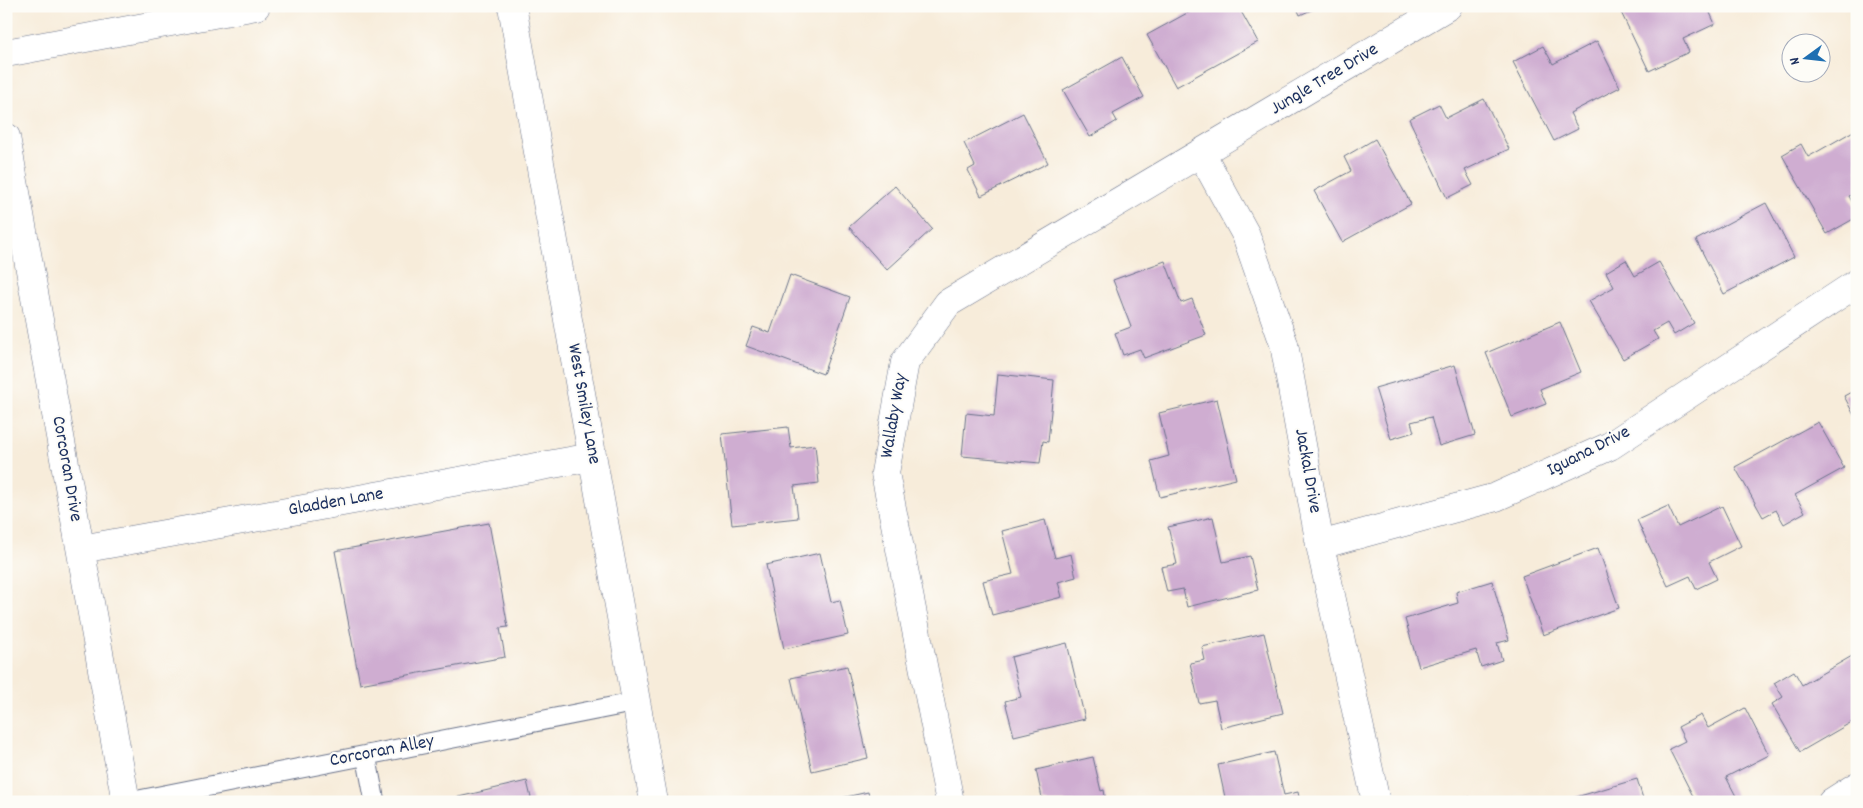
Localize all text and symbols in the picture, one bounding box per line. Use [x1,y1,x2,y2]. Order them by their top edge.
north arrow [1780,32,1830,82]
street label: Jungle Tree Drive [1266,37,1384,123]
text: N [1785,55,1806,67]
street label: West Smiley Lane [559,341,607,467]
street label: Wallaby Way [874,371,916,460]
street label: Corcoran Drive [43,414,89,524]
street label: Iguana Drive [1543,420,1635,484]
street label: Jackal Drive [1286,426,1328,516]
street label: Gladden Lane [286,481,386,525]
street label: Corcoran Alley [328,729,437,775]

